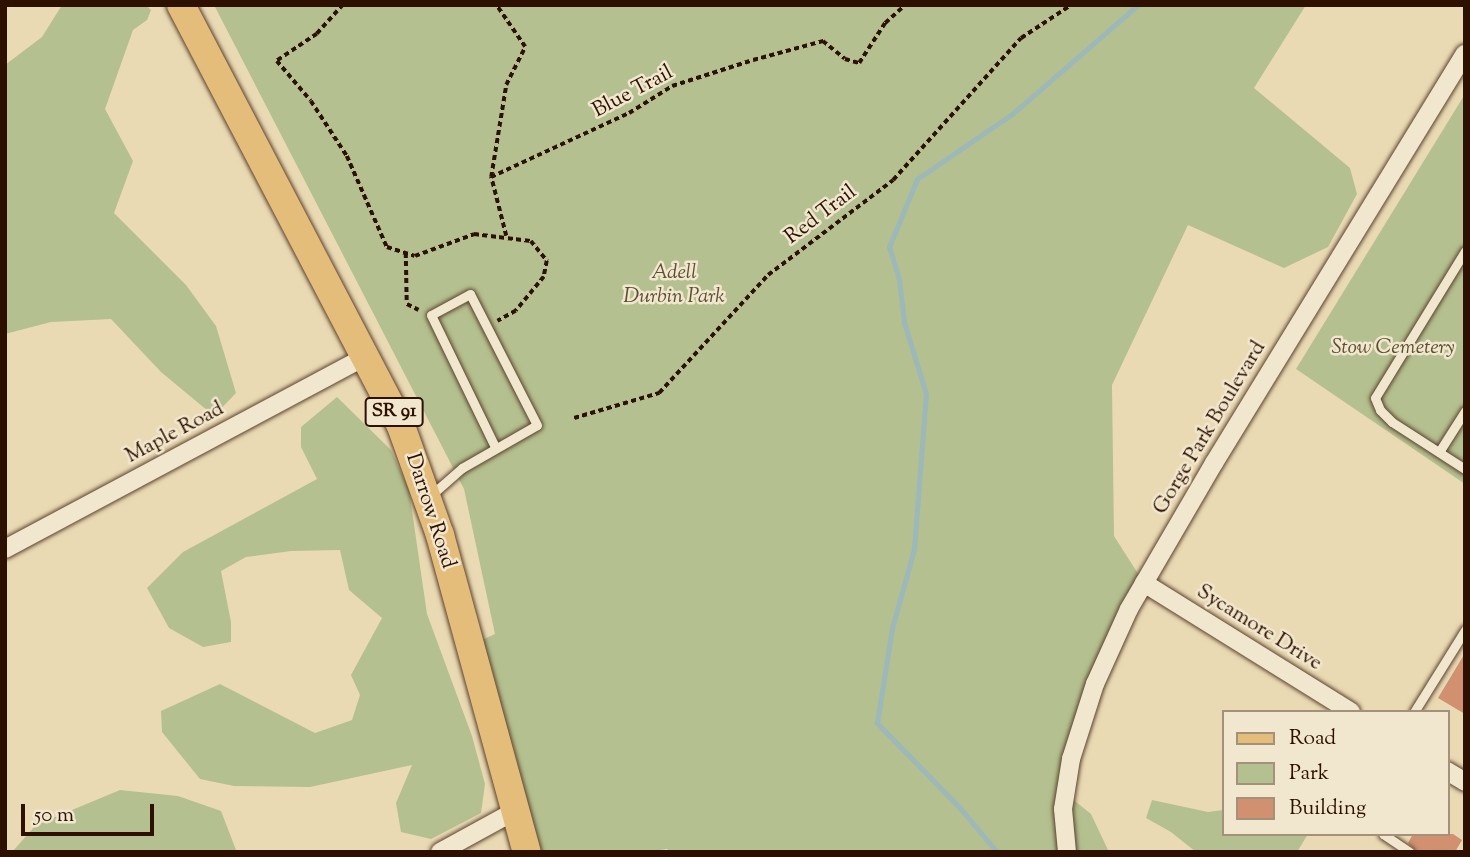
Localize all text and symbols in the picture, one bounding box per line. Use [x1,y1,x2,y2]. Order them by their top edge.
street label: Blue Trail [588,60,678,124]
street label: Red Trail [780,180,862,250]
park label: Adell Durbin Park [623,260,725,310]
park label: Stow Cemetery [1331,335,1455,361]
street label: Gorge Park Boulevard [1148,337,1272,519]
road number: SR 91 [364,396,424,428]
street label: Maple Road [122,397,228,469]
street label: Darrow Road [399,450,461,572]
street label: Sycamore Drive [1192,579,1326,677]
legend [1222,710,1449,836]
text: Road [1289,724,1336,754]
text: Park [1289,759,1329,789]
scale bar [24,790,158,834]
text: Building [1289,794,1366,824]
text: 50 m [34,801,74,831]

